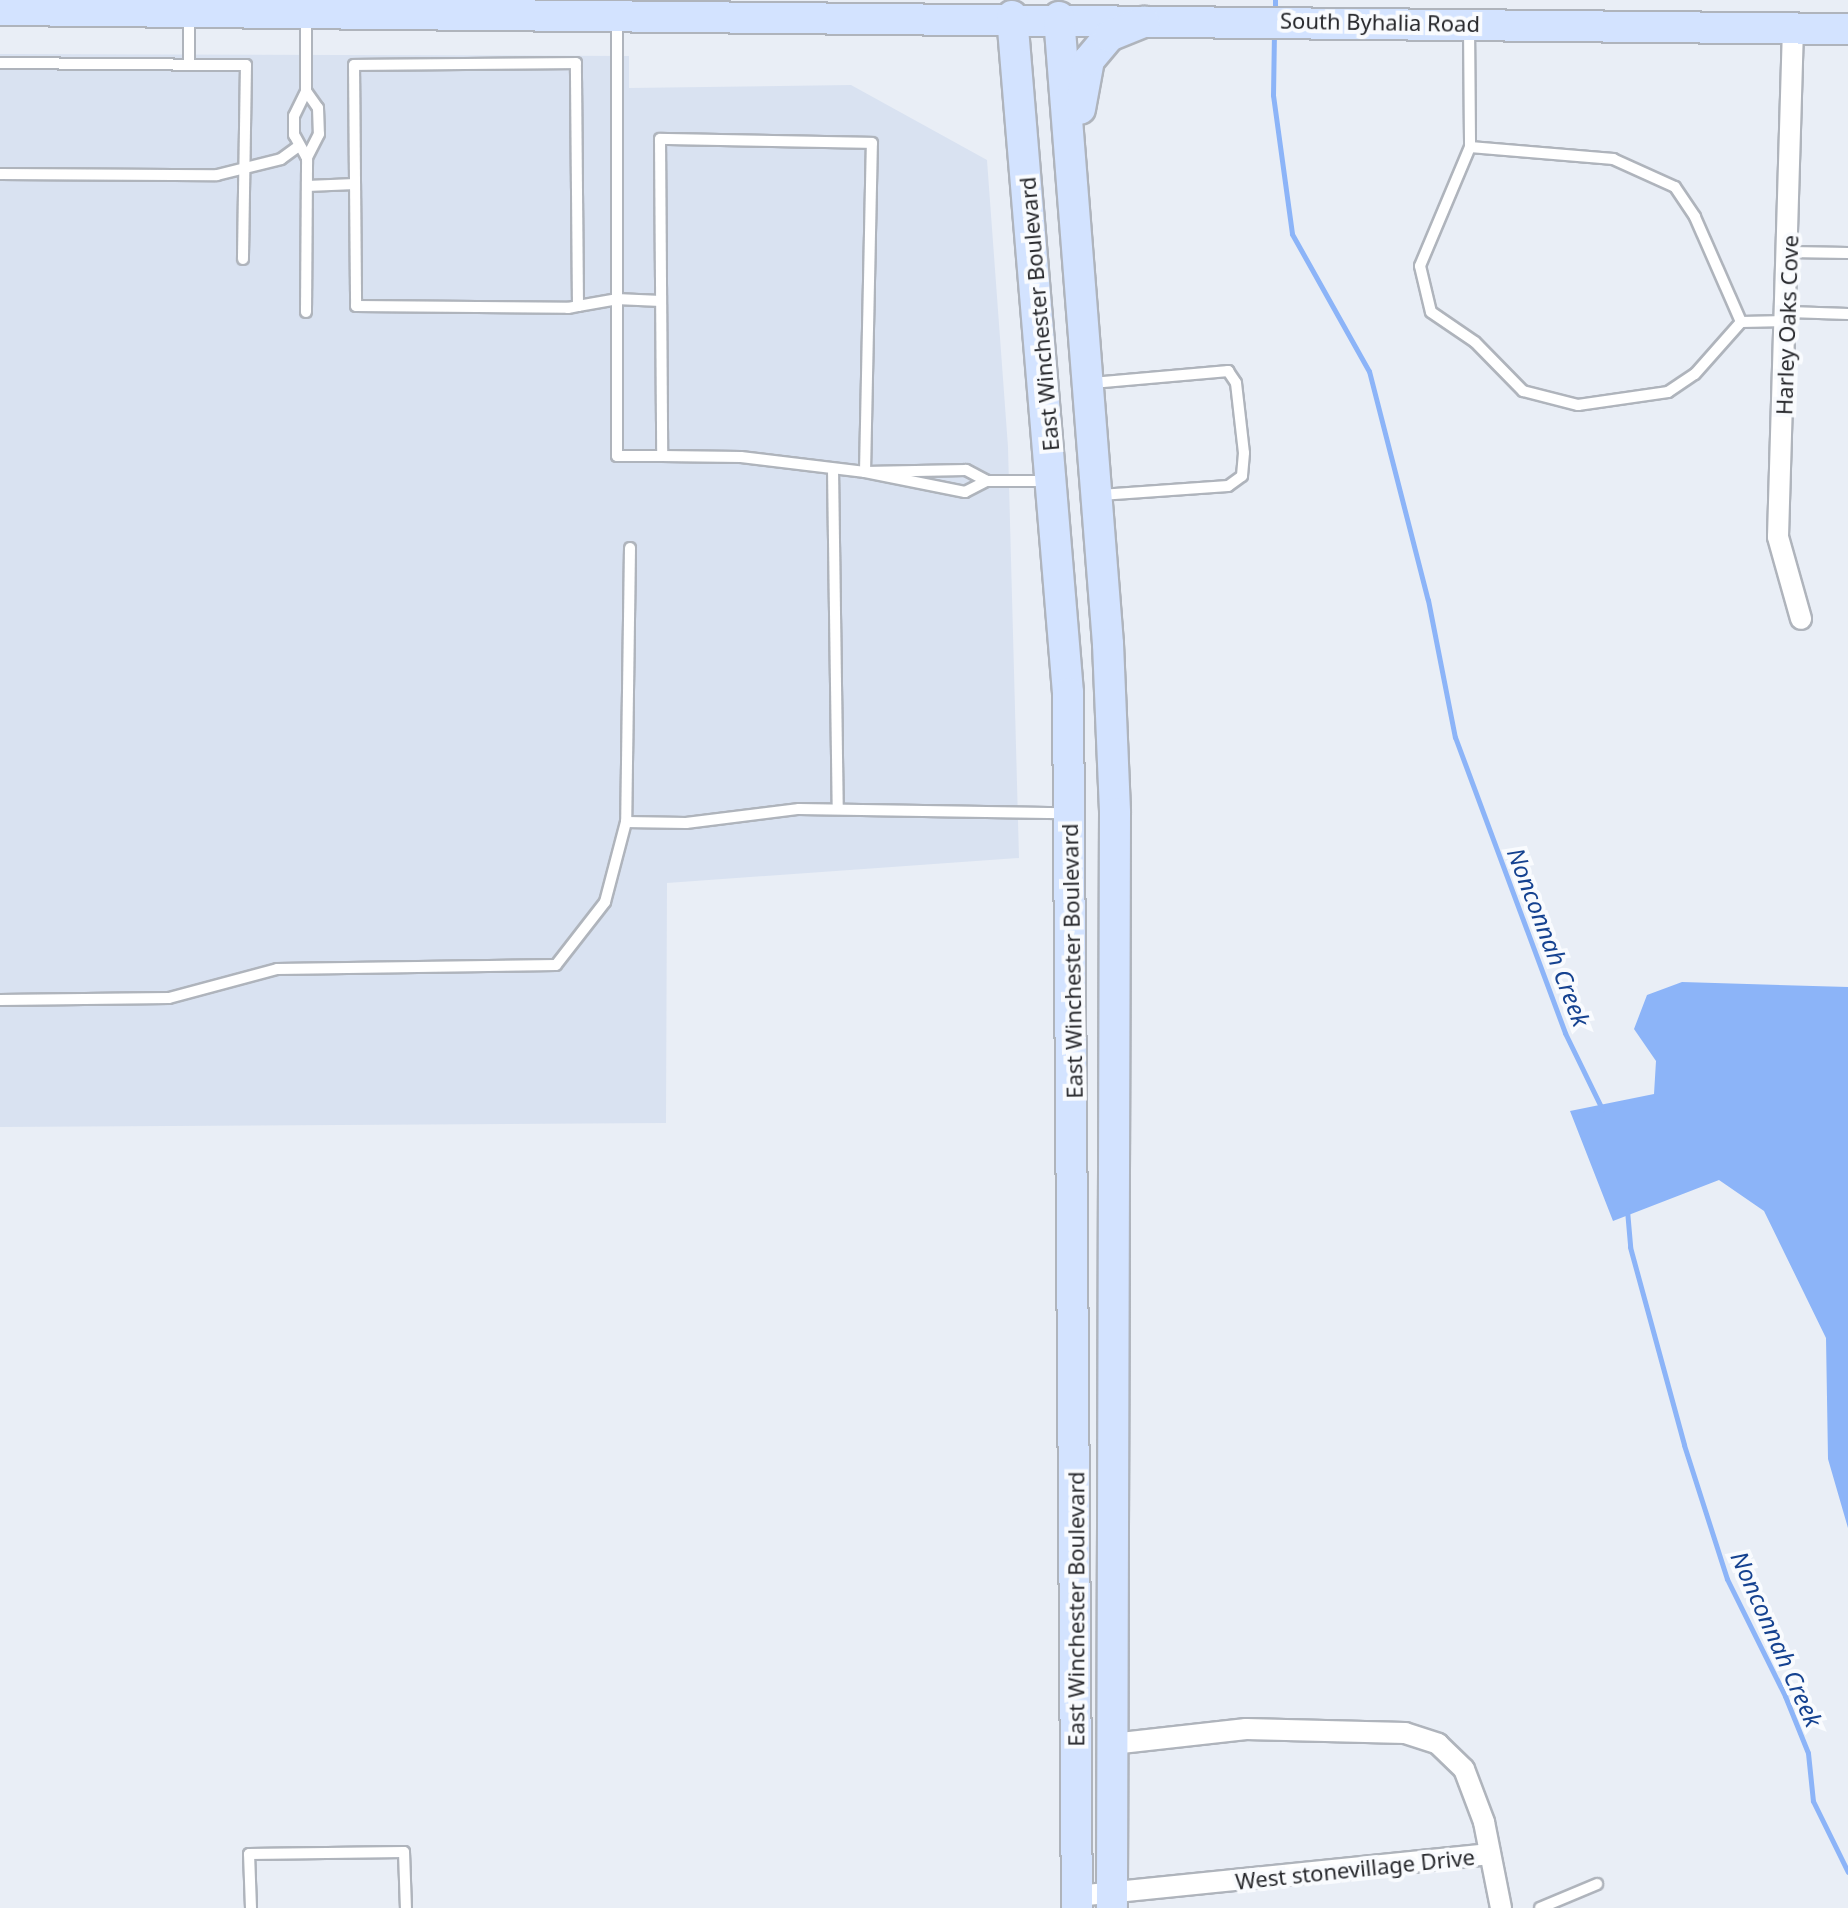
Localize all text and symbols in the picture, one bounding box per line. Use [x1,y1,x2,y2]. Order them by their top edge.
street label: South Byhalia Road [1280,7,1480,37]
street label: East Winchester Boulevard [1014,176,1064,452]
street label: Harley Oaks Cove [1771,234,1803,416]
street label: East Winchester Boulevard [1056,823,1088,1099]
water label: Nonconnah Creek [1502,843,1596,1031]
street label: East Winchester Boulevard [1063,1471,1089,1747]
water label: Nonconnah Creek [1725,1547,1829,1731]
street label: West stonevillage Drive [1234,1843,1476,1895]

